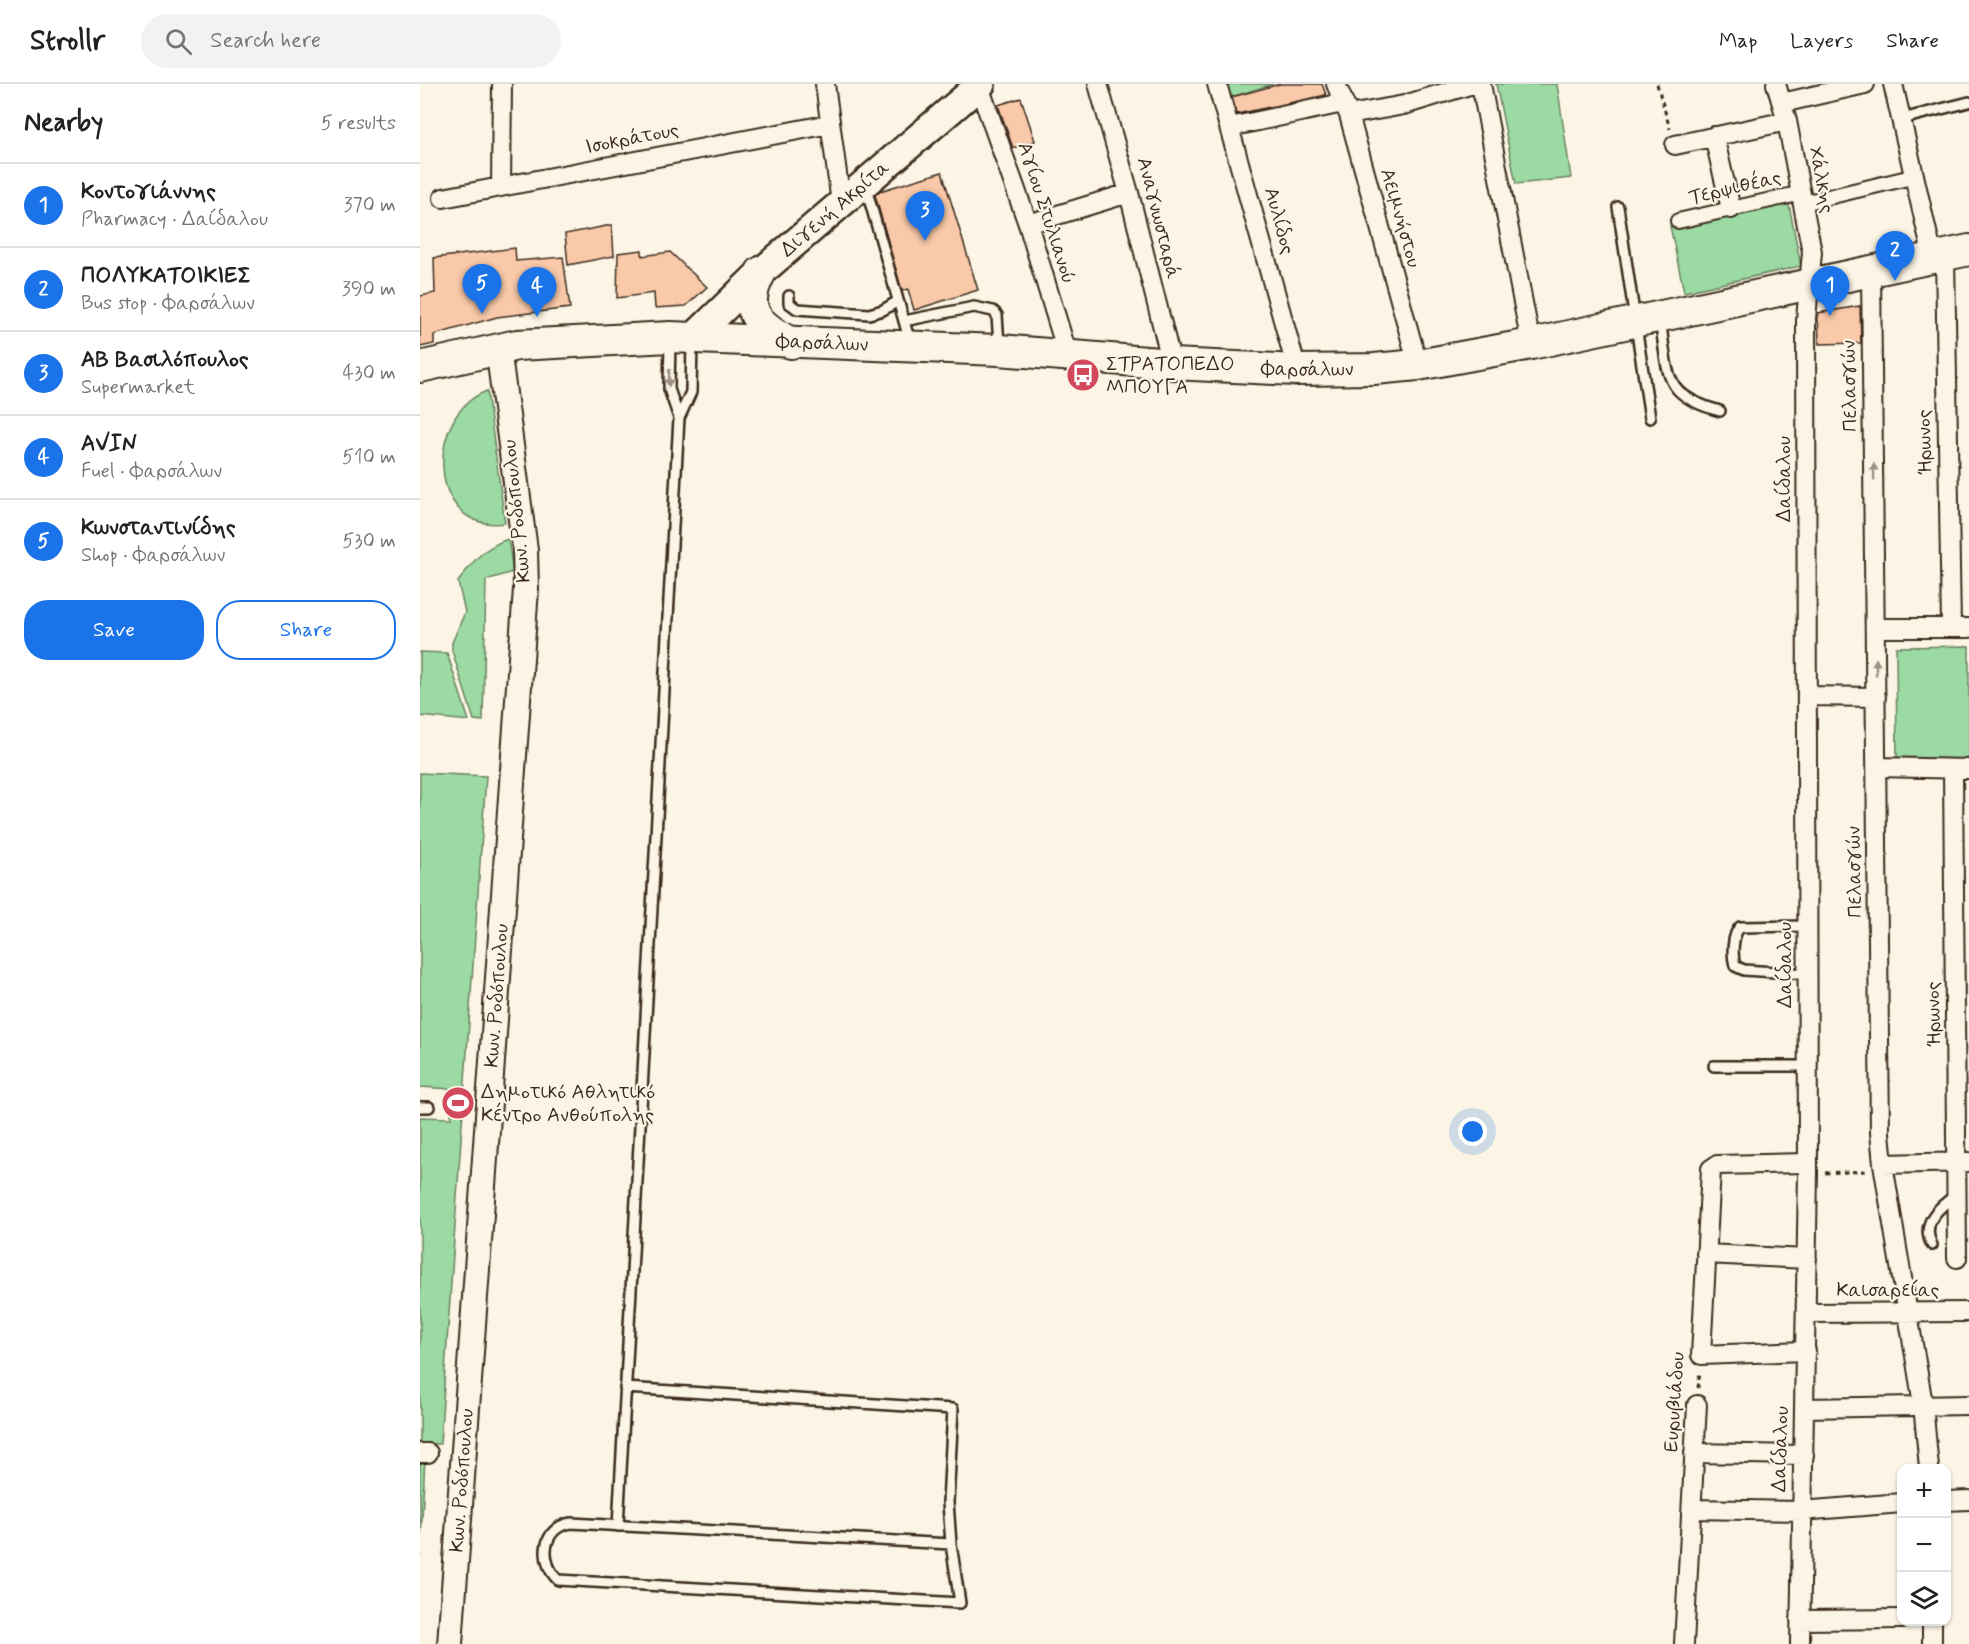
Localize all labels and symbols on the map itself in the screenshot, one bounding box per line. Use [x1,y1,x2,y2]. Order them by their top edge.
street label: Ισοκράτους [583,117,681,161]
street label: Αγίου Στυλιανού [1010,139,1082,287]
street label: Χάλκης [1801,144,1841,216]
street label: Διγενή Ακρίτα [775,154,896,263]
street label: Αναγνωσταρά [1130,154,1186,282]
street label: Τερψιθέας [1686,164,1784,212]
street label: Αειμνήστου [1373,165,1427,271]
street label: Αυλίδος [1257,184,1301,258]
pin: 3 [906,192,944,241]
pin: 2 [1876,232,1914,281]
pin: 5 [462,264,502,314]
pin: 1 [1810,266,1850,316]
pin: 4 [518,268,556,317]
street label: Φαρσάλων [775,328,869,358]
street label: Πελασγών [1836,340,1864,432]
place label: ΣΤΡΑΤΟΠΕΔΟ ΜΠΟΥΓΑ [1106,351,1235,401]
street label: Φαρσάλων [1260,355,1354,384]
bus stop icon: ΣΤΡΑΤΟΠΕΔΟ ΜΠΟΥΓΑ [1065,357,1101,393]
one-way arrow [665,369,674,388]
street label: Ήρωνος [1911,409,1939,475]
street label: Δαίδαλου [1771,436,1798,522]
street label: Κων. Ροδόπουλου [496,438,538,584]
one-way arrow [1869,462,1879,481]
one-way arrow [1871,657,1881,676]
street label: Πελασγών [1841,826,1869,918]
street label: Δαίδαλου [1772,922,1799,1008]
street label: Κων. Ροδόπουλου [478,923,515,1068]
street label: Ήρωνος [1920,981,1948,1047]
place label: Δημοτικό Αθλητικό Κέντρο Ανθούπολης [481,1079,655,1129]
sports icon: Δημοτικό Αθλητικό Κέντρο Ανθούπολης [440,1085,476,1121]
your location [1458,1117,1487,1146]
street label: Καισαρείας [1837,1277,1940,1304]
street label: Ευρυβιάδου [1658,1351,1692,1453]
street label: Δαίδαλου [1766,1406,1796,1492]
street label: Κων. Ροδόπουλου [443,1408,480,1553]

